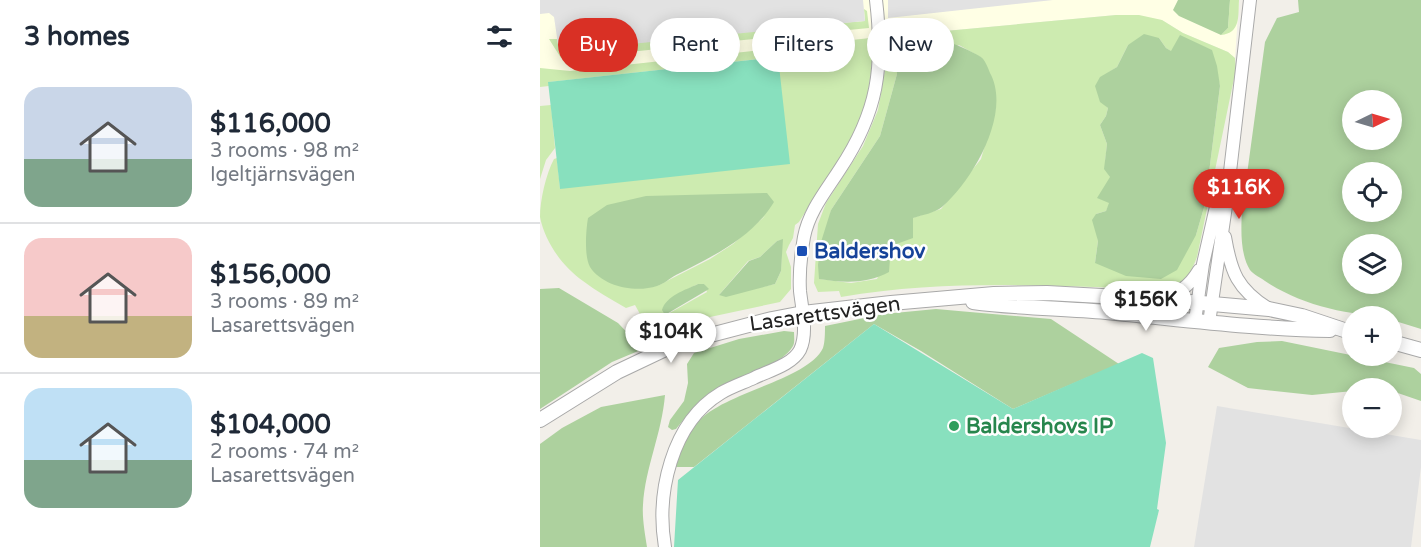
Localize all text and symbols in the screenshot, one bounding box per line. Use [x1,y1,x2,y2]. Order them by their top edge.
chip: Buy [558,18,638,72]
chip: Rent [650,18,740,72]
chip: Filters [752,18,855,72]
chip: New [867,18,954,72]
icon: filters [483,20,516,53]
text: 3 homes [24,21,130,52]
north arrow [1342,90,1402,150]
map controls [1342,90,1402,438]
text: $116,000 [210,108,331,139]
icon: home [72,111,144,183]
text: 3 rooms · 98 m² [210,139,359,163]
button: locate [1342,162,1402,222]
text: Igeltjärnsvägen [210,163,356,187]
pin: $116K [1197,169,1281,220]
text: $116K [1207,176,1271,200]
button: layers [1342,234,1402,294]
place label: Baldershov [814,239,925,264]
marker: Baldershov [795,244,809,258]
text: $156,000 [210,259,331,290]
icon: home [72,262,144,334]
pin: $156K [1104,281,1188,332]
text: $156K [1114,288,1178,312]
text: 3 rooms · 89 m² [210,290,359,314]
street label: Lasarettsvägen [748,291,902,337]
button: + [1342,306,1402,366]
pin: $104K [629,313,713,364]
text: Lasarettsvägen [210,314,355,338]
text: $104K [639,320,703,344]
button: − [1342,378,1402,438]
text: $104,000 [210,409,331,440]
icon: home [72,412,144,484]
place label: Baldershovs IP [966,414,1113,439]
marker: Baldershovs IP [947,419,961,433]
text: 2 rooms · 74 m² [210,440,359,464]
text: Lasarettsvägen [210,464,355,488]

